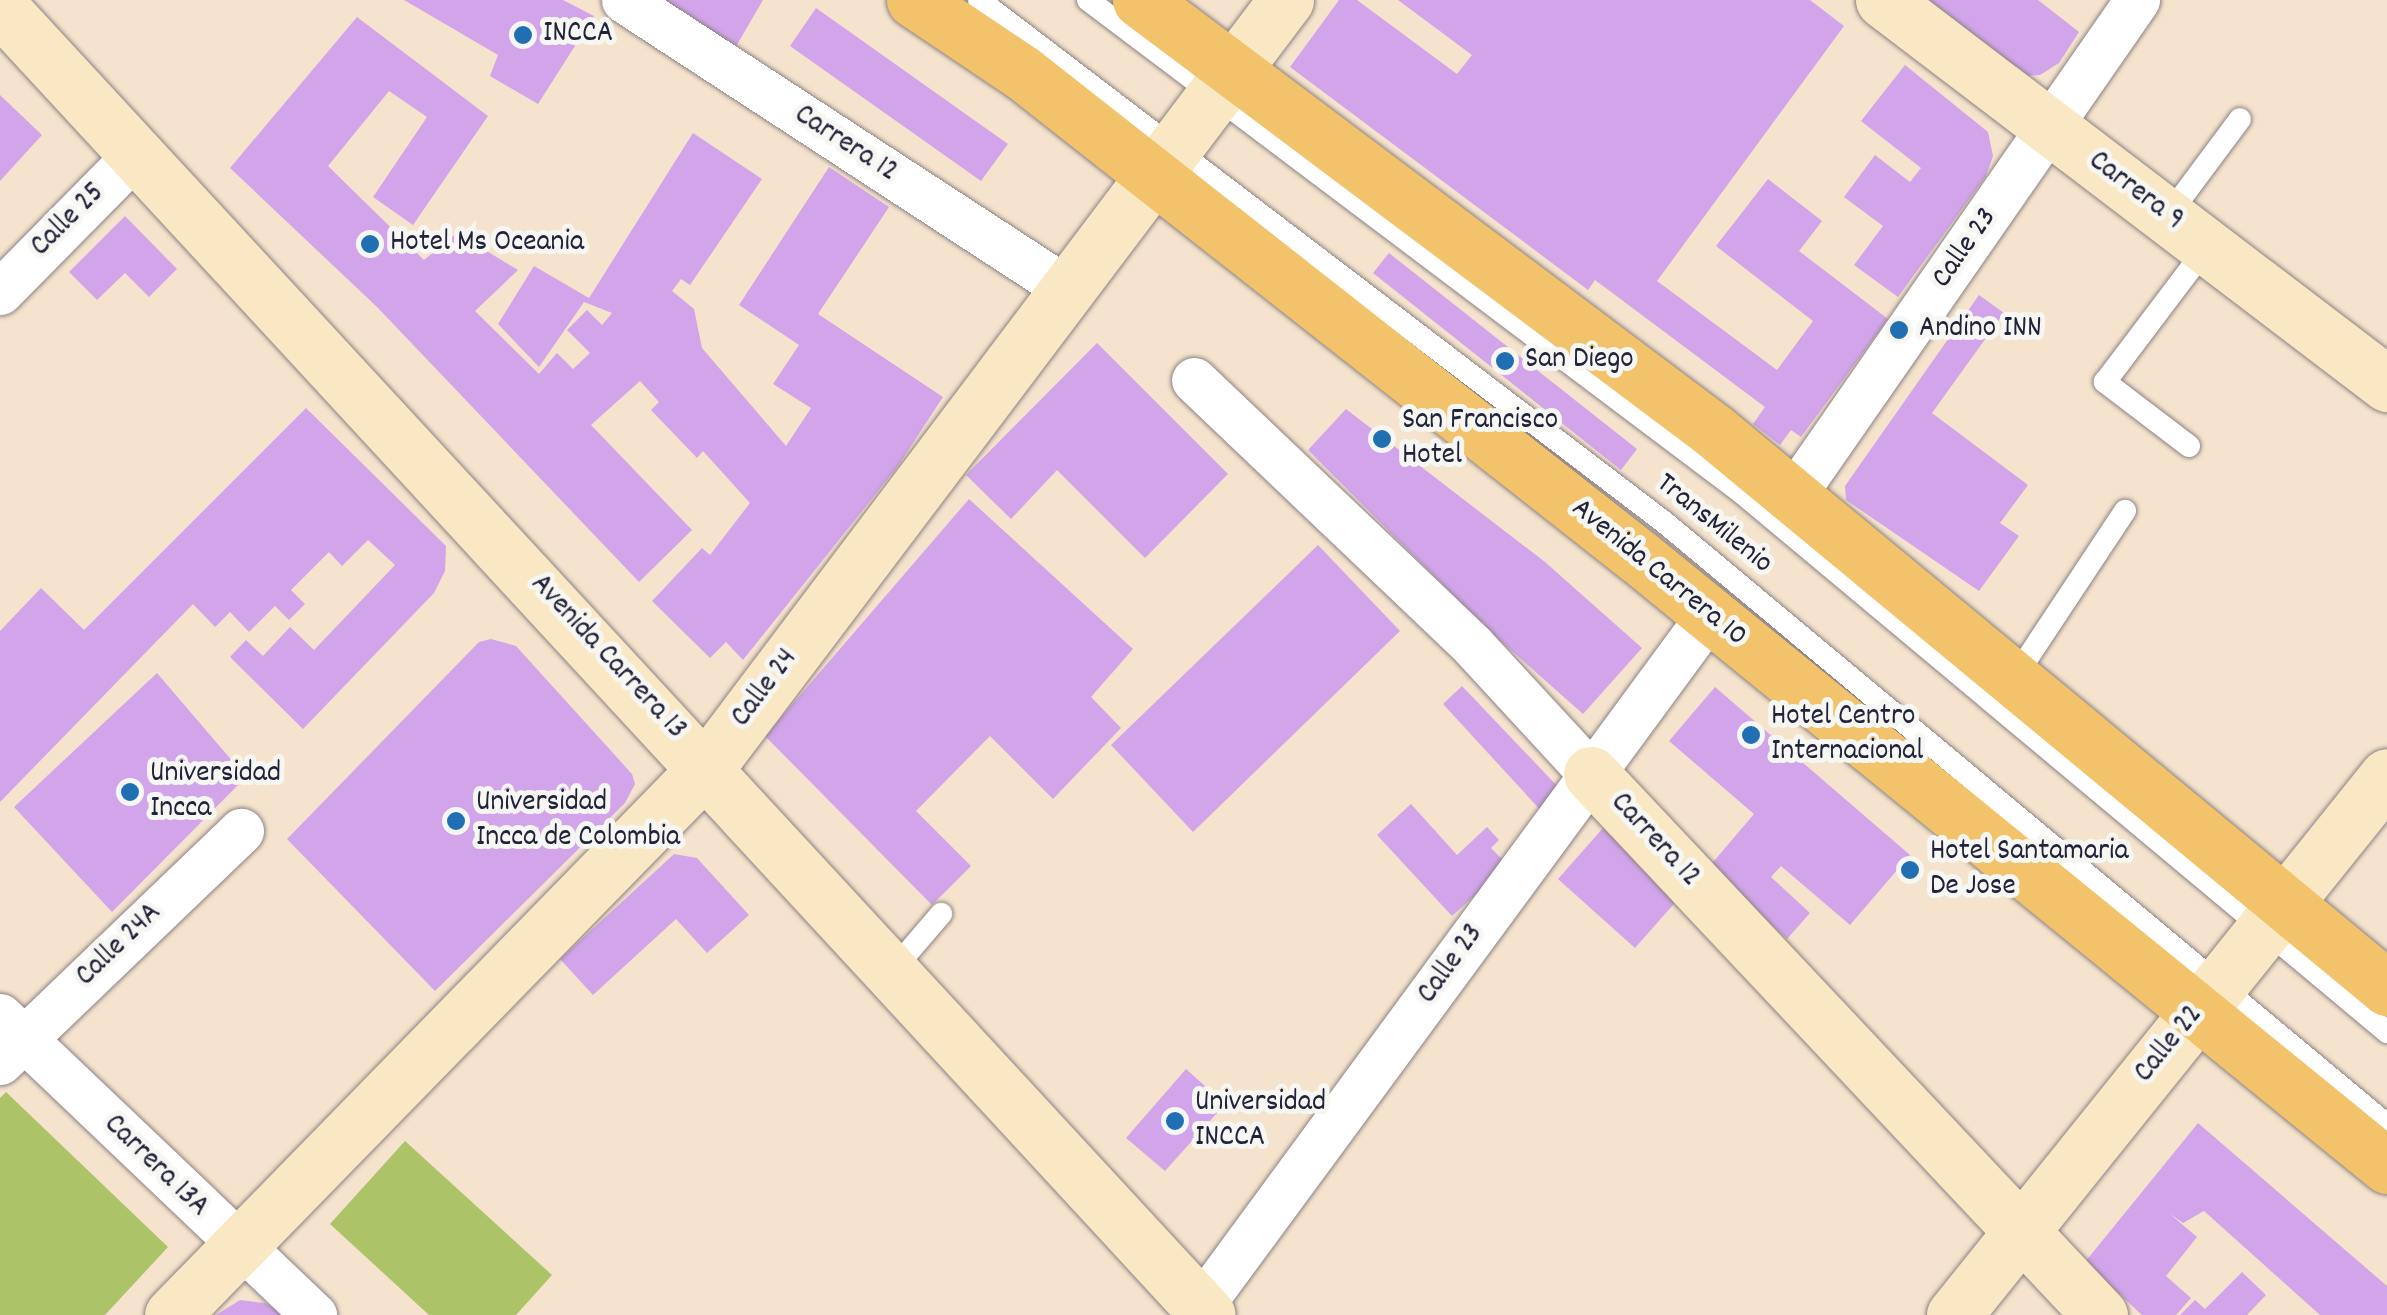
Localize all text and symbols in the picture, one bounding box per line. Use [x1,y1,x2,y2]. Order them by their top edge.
place label: INCCA [543,17,613,53]
marker: INCCA [512,24,534,46]
street label: Carrera 12 [787,98,903,192]
street label: Carrera 9 [2080,144,2190,240]
street label: Calle 25 [24,176,114,266]
street label: Calle 23 [1926,202,2006,296]
place label: Hotel Ms Oceania [390,226,584,262]
marker: Hotel Ms Oceania [359,233,381,255]
place label: Andino INN [1919,312,2042,348]
marker: Andino INN [1888,319,1910,341]
place label: San Diego [1525,343,1634,379]
marker: San Diego [1494,350,1516,372]
place label: San Francisco Hotel [1402,404,1558,474]
marker: San Francisco Hotel [1371,428,1393,450]
street label: TransMilenio [1647,467,1779,583]
street label: Avenida Carrera 10 [1563,492,1753,656]
street label: Avenida Carrera 13 [521,568,693,748]
street label: Calle 24 [725,643,807,735]
place label: Hotel Centro Internacional [1771,700,1923,770]
marker: Hotel Centro Internacional [1740,724,1762,746]
place label: Universidad Incca [150,757,281,828]
marker: Universidad Incca [119,781,141,803]
place label: Universidad Incca de Colombia [476,786,680,856]
street label: Carrera 12 [1601,786,1707,896]
marker: Universidad Incca de Colombia [445,810,467,832]
place label: Hotel Santamaria De Jose [1930,835,2129,906]
marker: Hotel Santamaria De Jose [1899,859,1921,881]
street label: Calle 24A [70,897,170,995]
street label: Calle 23 [1411,918,1493,1012]
street label: Calle 22 [2128,999,2212,1091]
place label: Universidad INCCA [1195,1086,1326,1156]
street label: Carrera 13A [95,1108,215,1226]
marker: Universidad INCCA [1164,1110,1186,1132]

